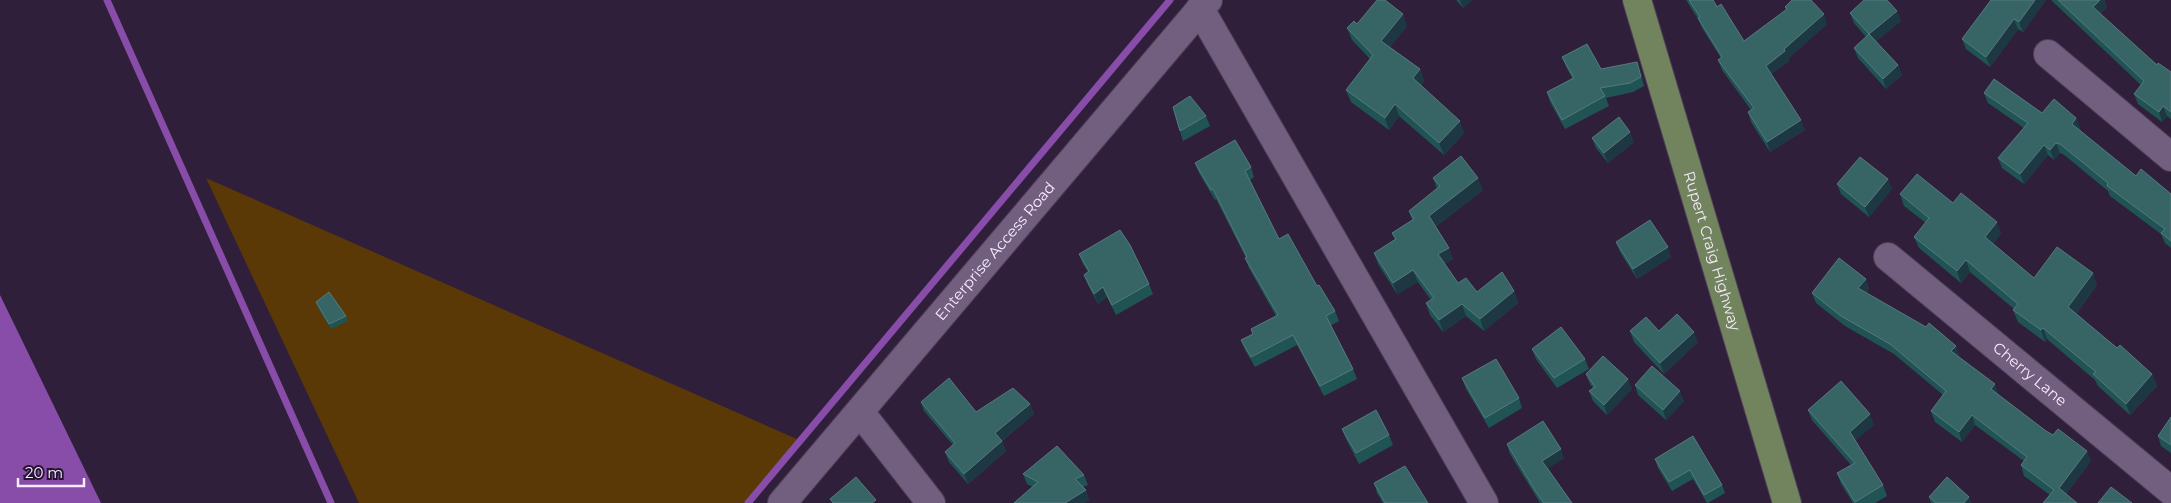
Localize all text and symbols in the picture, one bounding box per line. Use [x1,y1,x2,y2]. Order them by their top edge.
street label: Rupert Craig Highway [1680,169,1745,334]
street label: Enterprise Access Road [931,178,1059,324]
street label: Cherry Lane [1989,338,2071,410]
scale bar [18,456,84,488]
text: 20 m [25,463,63,482]

